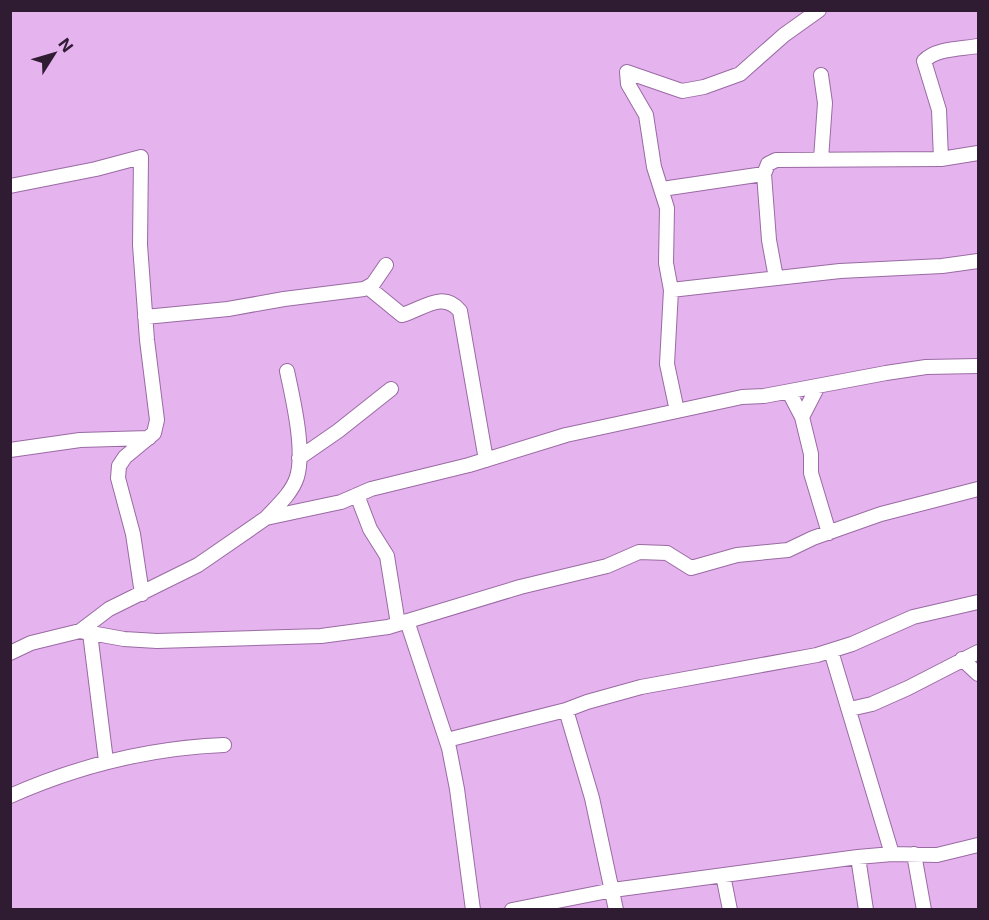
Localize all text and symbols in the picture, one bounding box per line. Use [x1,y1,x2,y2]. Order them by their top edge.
north arrow [24,24,84,84]
text: N [54,34,78,56]

